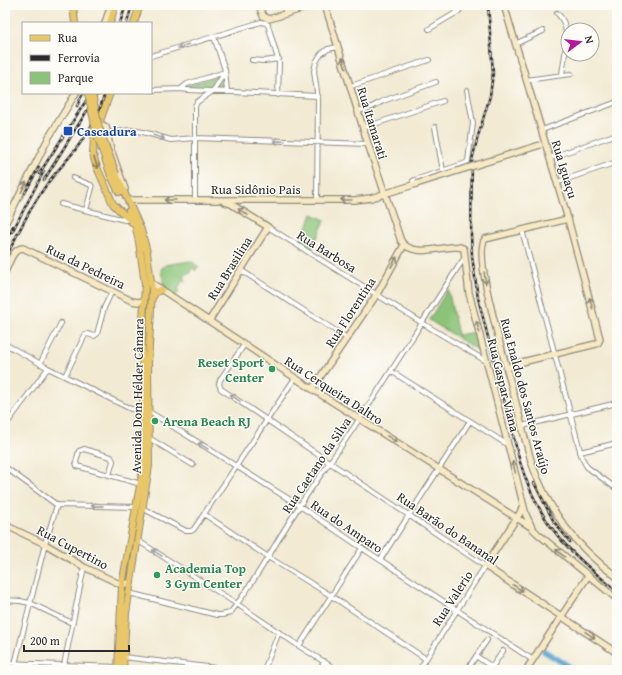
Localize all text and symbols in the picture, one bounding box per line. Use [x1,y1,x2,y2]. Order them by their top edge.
legend [22,22,152,94]
north arrow [560,22,600,62]
text: Rua [58,29,77,46]
text: N [581,34,599,46]
one-way arrow [176,43,189,50]
text: Ferrovia [58,49,100,66]
one-way arrow [339,58,347,70]
text: Parque [58,69,94,86]
street label: Rua Itamarati [353,85,393,162]
place label: Cascadura [77,122,137,141]
marker: Cascadura [62,125,74,137]
one-way arrow [152,134,165,141]
one-way arrow [273,137,286,145]
street label: Rua Iguaçu [547,138,582,201]
one-way arrow [93,156,100,169]
street label: Rua Sidônio Pais [211,180,301,199]
one-way arrow [20,181,28,193]
one-way arrow [164,196,177,204]
one-way arrow [340,196,353,204]
one-way arrow [237,207,249,215]
street label: Rua Barbosa [293,226,361,278]
street label: Rua Brasilina [202,232,257,304]
street label: Rua da Pedreira [43,239,129,294]
one-way arrow [391,257,399,269]
one-way arrow [481,271,489,284]
street label: Rua Florentina [321,273,381,351]
one-way arrow [586,297,594,310]
street label: Rua Enaldo dos Santos Araújo [496,316,556,477]
street label: Avenida Dom Hélder Câmara [127,317,148,474]
one-way arrow [474,321,481,334]
street label: Rua Gaspar Viana [483,336,525,435]
street label: Rua Cerqueira Daltro [281,351,387,430]
place label: Reset Sport Center [198,353,264,387]
marker: Reset Sport Center [267,364,277,374]
one-way arrow [230,394,241,402]
place label: Arena Beach RJ [163,412,251,431]
street label: Rua Caetano da Silva [277,413,356,517]
marker: Arena Beach RJ [150,416,160,426]
one-way arrow [386,436,398,444]
one-way arrow [197,441,209,449]
one-way arrow [509,461,517,474]
street label: Rua Barão do Bananal [393,487,502,570]
street label: Rua do Amparo [307,495,387,558]
one-way arrow [91,503,104,510]
street label: Rua Cupertino [34,521,112,574]
one-way arrow [151,548,163,556]
one-way arrow [555,548,565,557]
place label: Academia Top 3 Gym Center [165,559,247,593]
street label: Rua Valerio [427,566,478,630]
marker: Academia Top 3 Gym Center [152,570,162,580]
one-way arrow [512,584,524,592]
scale bar [24,627,129,653]
one-way arrow [584,631,595,639]
text: 200 m [30,632,60,649]

